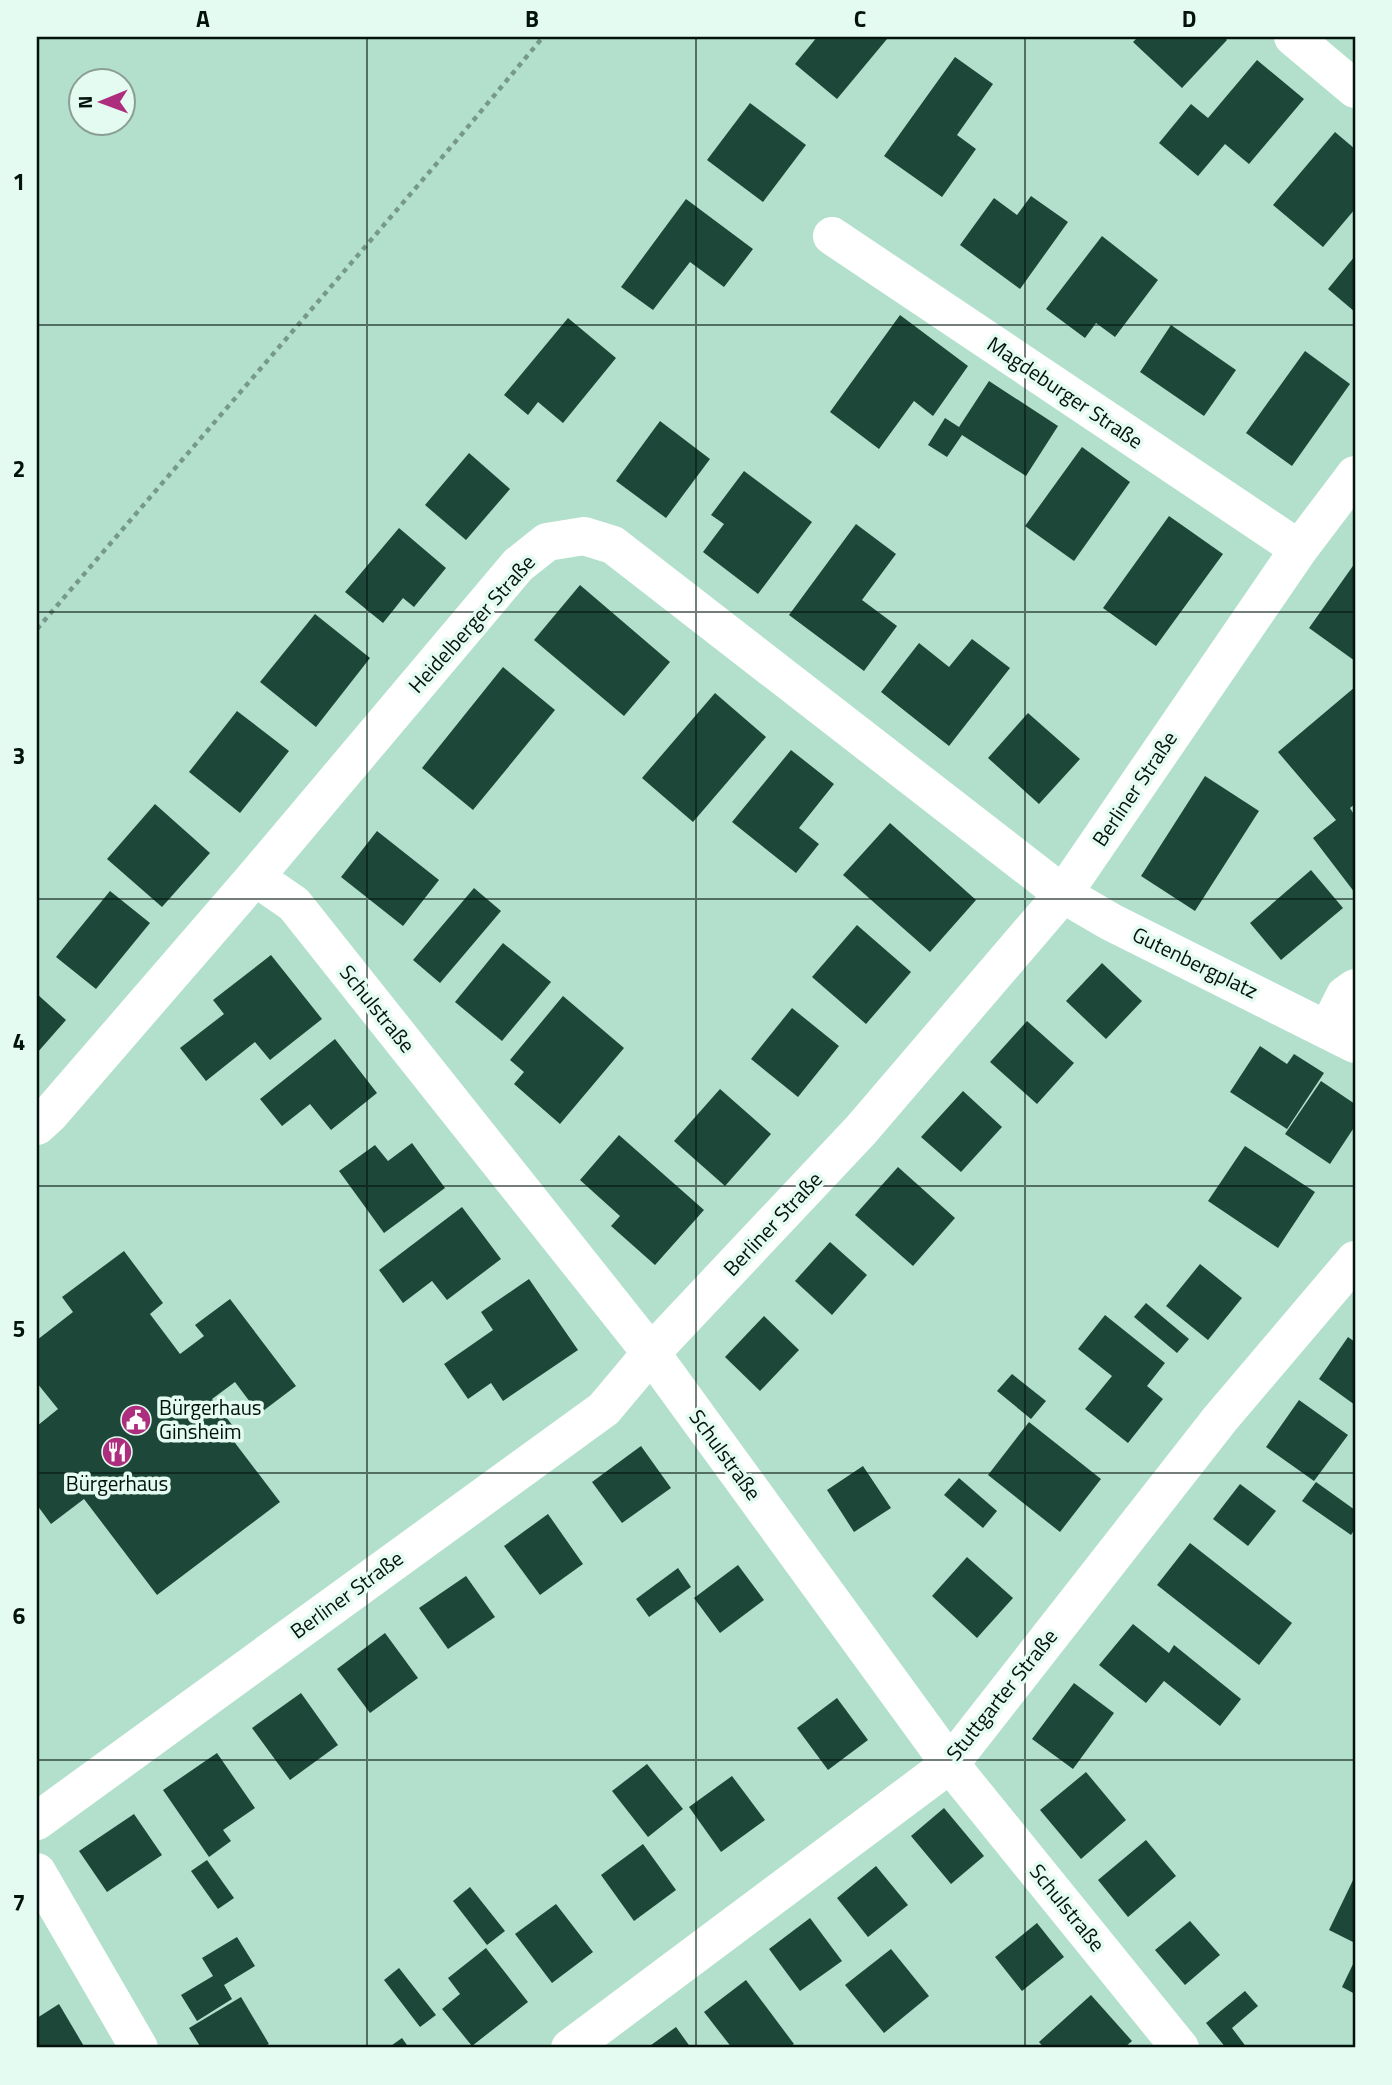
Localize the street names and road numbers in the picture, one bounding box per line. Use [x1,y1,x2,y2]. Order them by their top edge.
street label: Magdeburger Straße [981,328,1150,456]
street label: Heidelberger Straße [400,547,542,700]
street label: Berliner Straße [1084,724,1185,853]
street label: Gutenbergplatz [1127,918,1264,1006]
street label: Schulstraße [332,957,423,1059]
street label: Berliner Straße [715,1164,829,1283]
street label: Schulstraße [682,1402,770,1506]
street label: Berliner Straße [283,1542,410,1646]
street label: Stuttgarter Straße [938,1621,1065,1767]
street label: Schulstraße [1022,1856,1113,1958]

